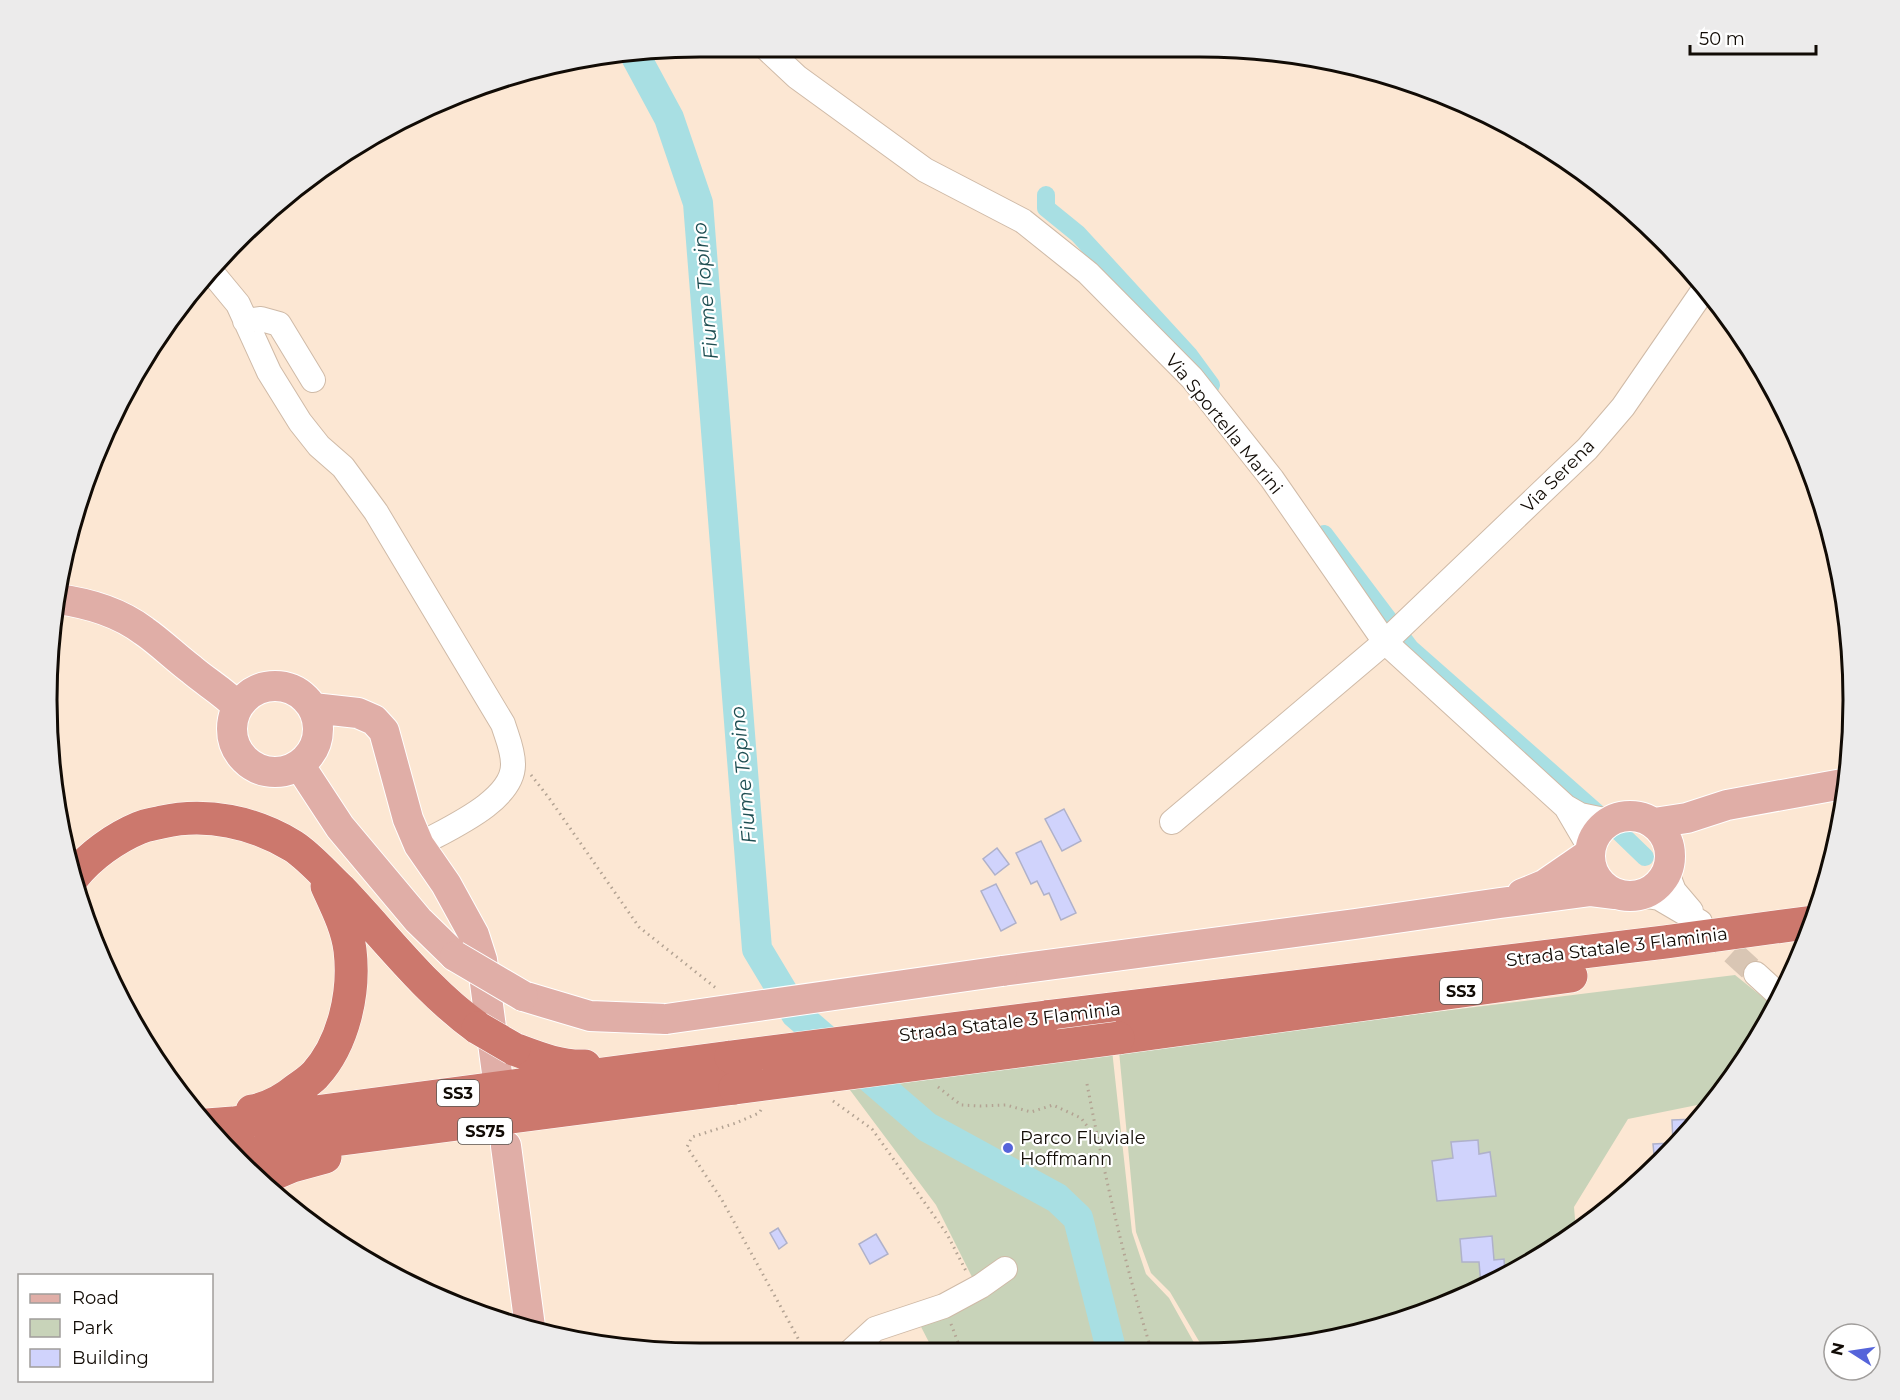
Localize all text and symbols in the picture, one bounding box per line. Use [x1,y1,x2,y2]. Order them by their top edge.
scale bar [1690,18,1816,56]
text: 50 m [1699,28,1745,50]
water label: Fiume Topino [687,221,723,361]
street label: Via Sportella Marini [1161,349,1287,499]
street label: Via Serena [1517,435,1599,517]
water label: Fiume Topino [725,705,761,845]
street label: Strada Statale 3 Flaminia [1505,922,1729,972]
road number: SS3 [1440,978,1482,1004]
street label: Strada Statale 3 Flaminia [898,997,1122,1047]
road number: SS3 [437,1080,479,1106]
road number: SS75 [458,1118,512,1144]
place label: Parco Fluviale Hoffmann [1020,1127,1146,1170]
marker: Parco Fluviale Hoffmann [1001,1141,1015,1155]
legend [18,1274,213,1382]
text: Road [72,1287,119,1309]
text: Park [72,1317,113,1339]
north arrow [1822,1322,1882,1382]
text: N [1827,1341,1848,1357]
text: Building [72,1347,149,1369]

